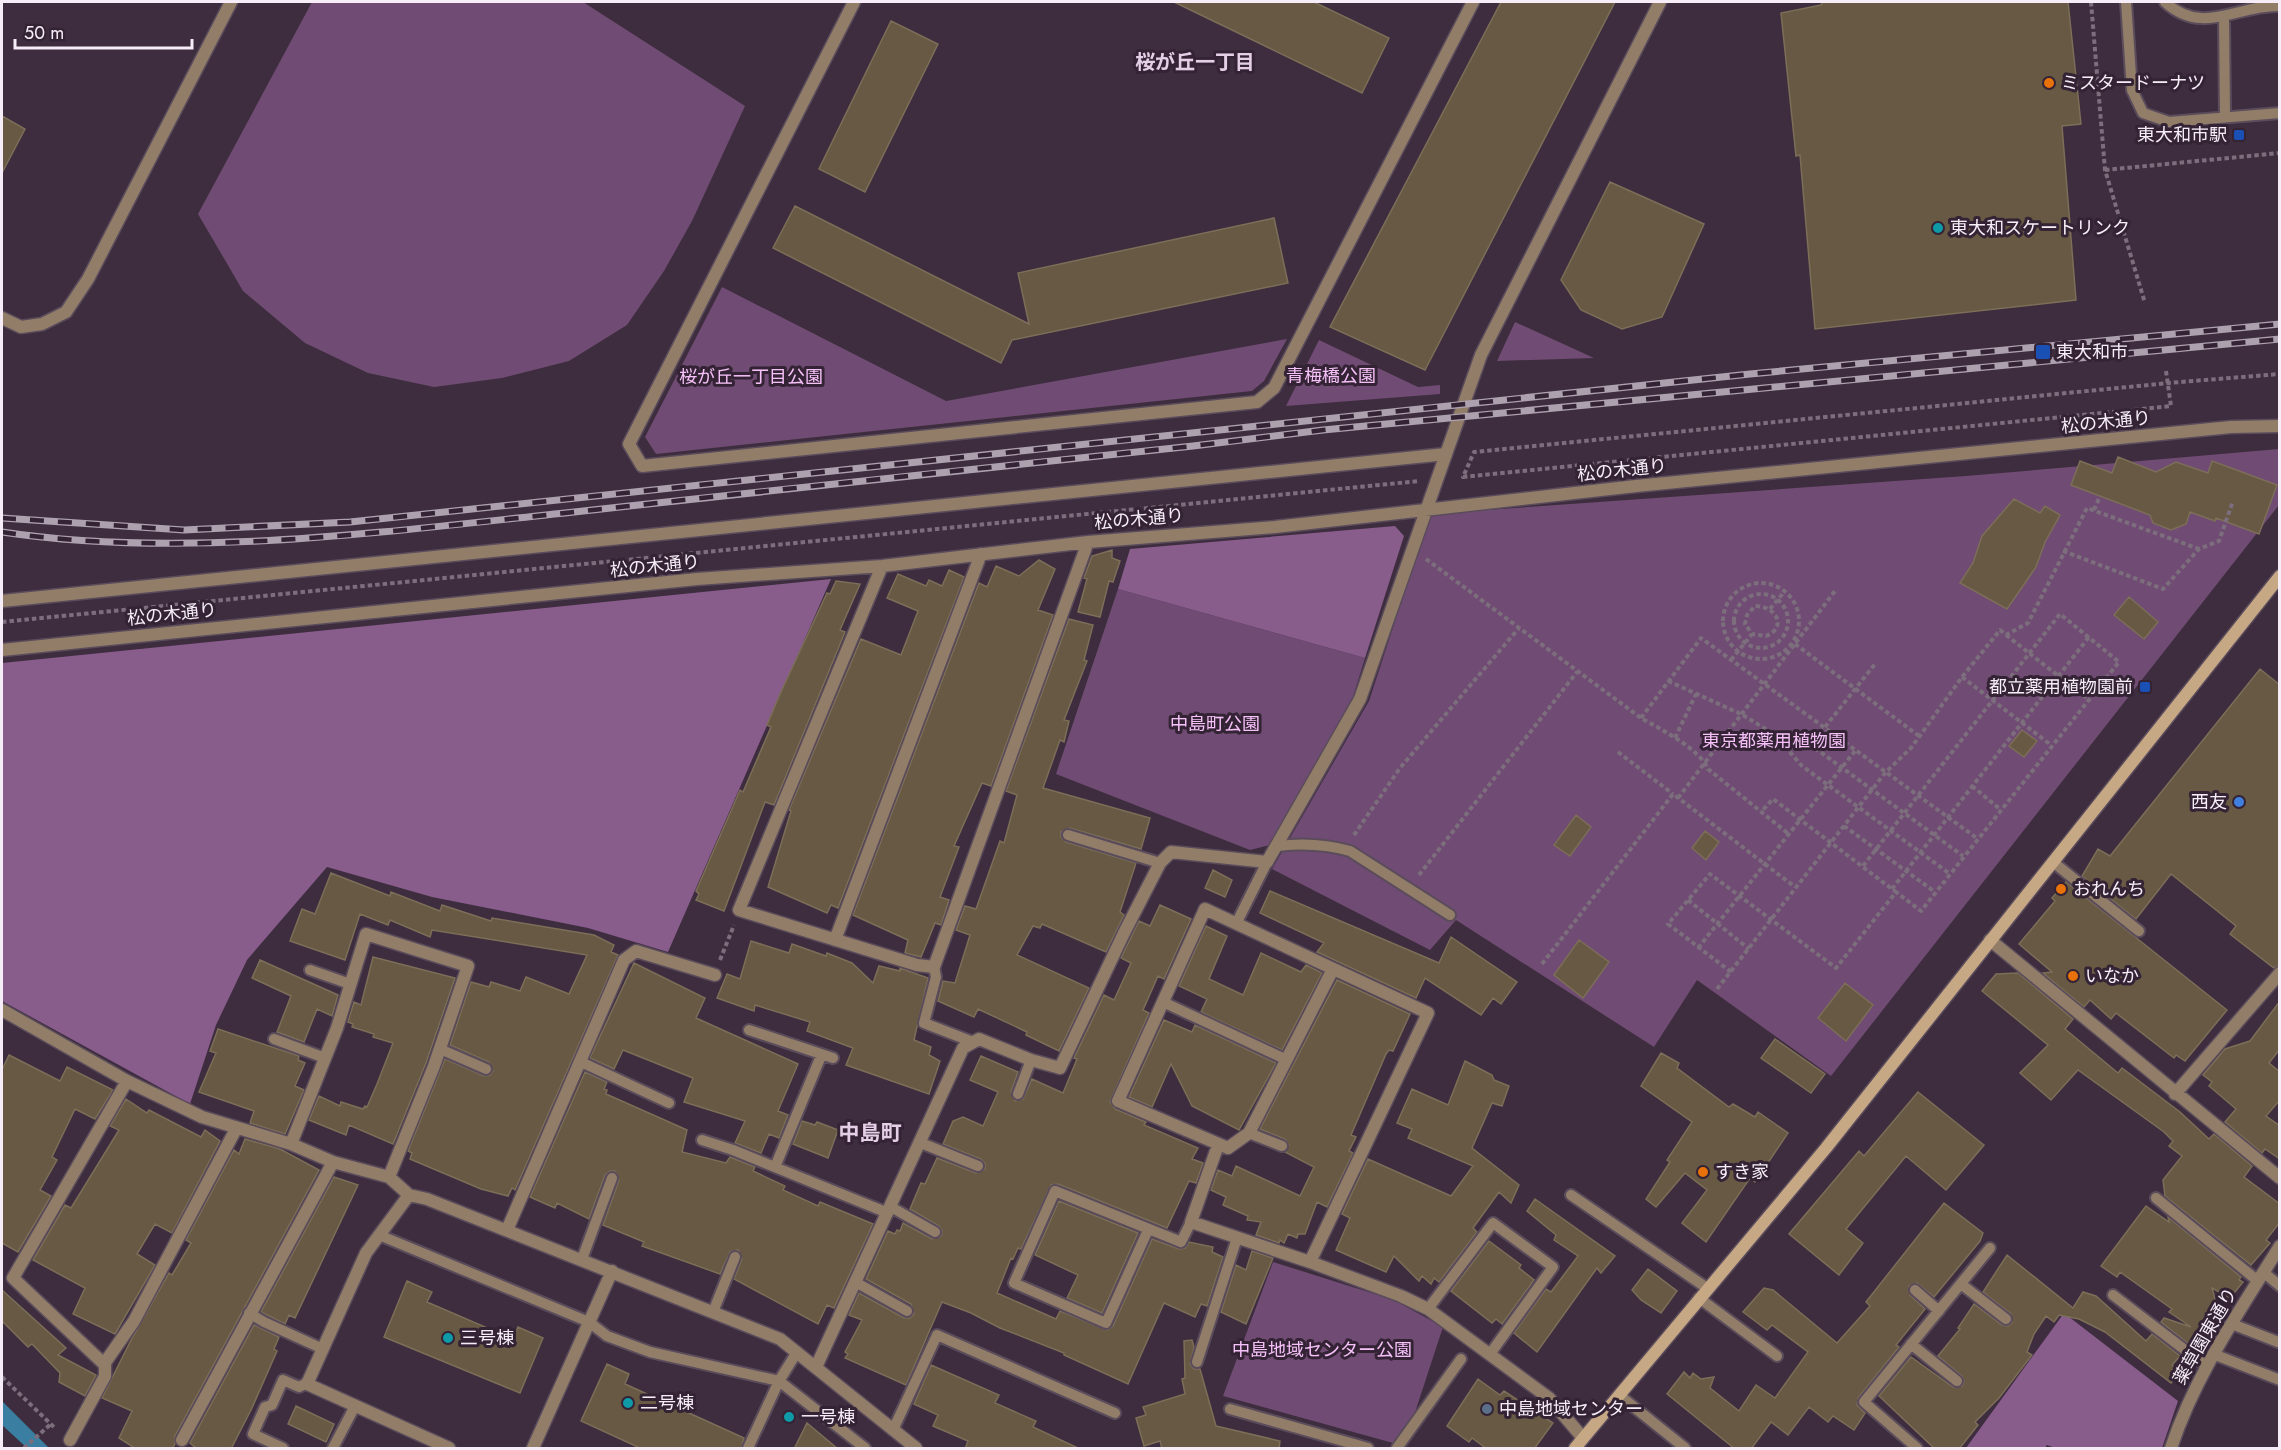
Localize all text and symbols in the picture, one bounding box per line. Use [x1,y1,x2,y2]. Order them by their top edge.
scale bar [15,12,192,50]
text: 50 m [24,20,64,46]
district label: 桜が丘一丁目 [1135,48,1255,77]
place label: ミスタードーナツ [2061,70,2205,96]
marker: ミスタードーナツ [2042,76,2056,90]
place label: 東大和市駅 [2137,122,2227,148]
marker: 東大和市駅 [2232,128,2246,142]
place label: 東大和スケートリンク [1950,215,2130,241]
marker: 東大和スケートリンク [1931,221,1945,235]
place label: 東大和市 [2056,339,2128,365]
marker: 東大和市 [2034,343,2052,361]
park label: 青梅橋公園 [1286,363,1376,389]
park label: 桜が丘一丁目公園 [679,364,823,390]
street label: 松の木通り [2060,404,2152,440]
street label: 松の木通り [1576,452,1668,488]
street label: 松の木通り [1093,502,1185,536]
street label: 松の木通り [609,548,701,584]
street label: 松の木通り [126,596,218,632]
place label: 都立薬用植物園前 [1989,674,2133,700]
marker: 都立薬用植物園前 [2138,680,2152,694]
park label: 中島町公園 [1170,711,1260,737]
park label: 東京都薬用植物園 [1702,728,1846,754]
place label: 西友 [2191,789,2227,815]
marker: 西友 [2232,795,2246,809]
place label: おれんち [2073,876,2145,902]
marker: おれんち [2054,882,2068,896]
place label: いなか [2085,963,2139,989]
marker: いなか [2066,969,2080,983]
district label: 中島町 [839,1118,902,1148]
place label: すき家 [1715,1159,1769,1185]
marker: すき家 [1696,1165,1710,1179]
street label: 薬草園東通り [2167,1283,2243,1389]
place label: 三号棟 [460,1325,514,1351]
marker: 三号棟 [441,1331,455,1345]
park label: 中島地域センター公園 [1232,1337,1412,1363]
place label: 二号棟 [640,1390,694,1416]
marker: 二号棟 [621,1396,635,1410]
place label: 中島地域センター [1499,1396,1643,1422]
marker: 中島地域センター [1480,1402,1494,1416]
place label: 一号棟 [801,1404,855,1430]
marker: 一号棟 [782,1410,796,1424]

